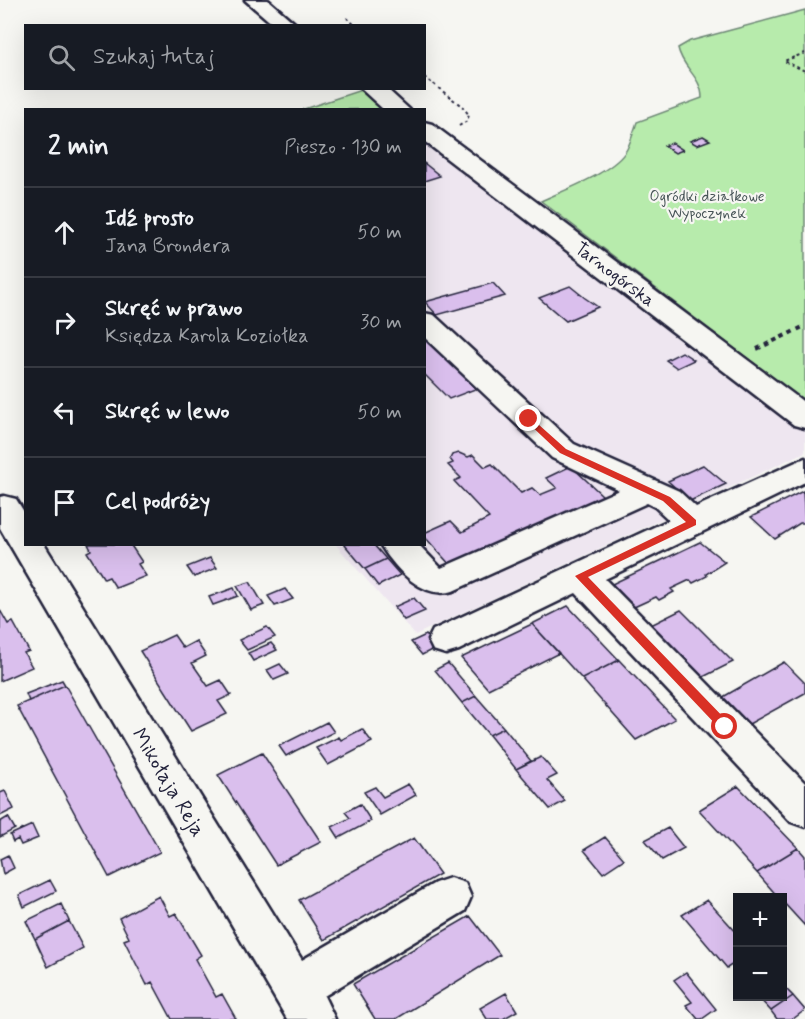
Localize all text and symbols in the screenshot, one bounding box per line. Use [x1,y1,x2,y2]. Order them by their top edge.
search box [24,24,426,90]
icon: search [45,41,78,74]
text: Szukaj tutaj [93,43,215,71]
text: 2 min [48,130,109,164]
text: Pieszo · 130 m [284,134,402,161]
park label: Ogródki działkowe Wypoczynek [650,187,765,224]
text: Idź prosto [105,205,194,233]
icon: ahead [48,216,81,249]
text: 50 m [357,219,402,246]
text: Jana Brondera [105,233,230,260]
street label: Tarnogórska [570,237,659,313]
text: Skręć w prawo [105,295,242,323]
icon: right [48,306,81,339]
text: 30 m [360,309,402,336]
text: Księdza Karola Koziołka [105,323,309,350]
icon: left [48,396,81,429]
text: Skręć w lewo [105,398,230,426]
text: 50 m [357,399,402,426]
route end [515,405,541,431]
icon: arrive [48,486,81,519]
text: Cel podróży [105,488,210,516]
route start [711,713,737,739]
street label: Mikołaja Reja [125,723,212,842]
map controls [733,893,787,1001]
button: + [733,893,787,947]
button: − [733,947,787,1001]

